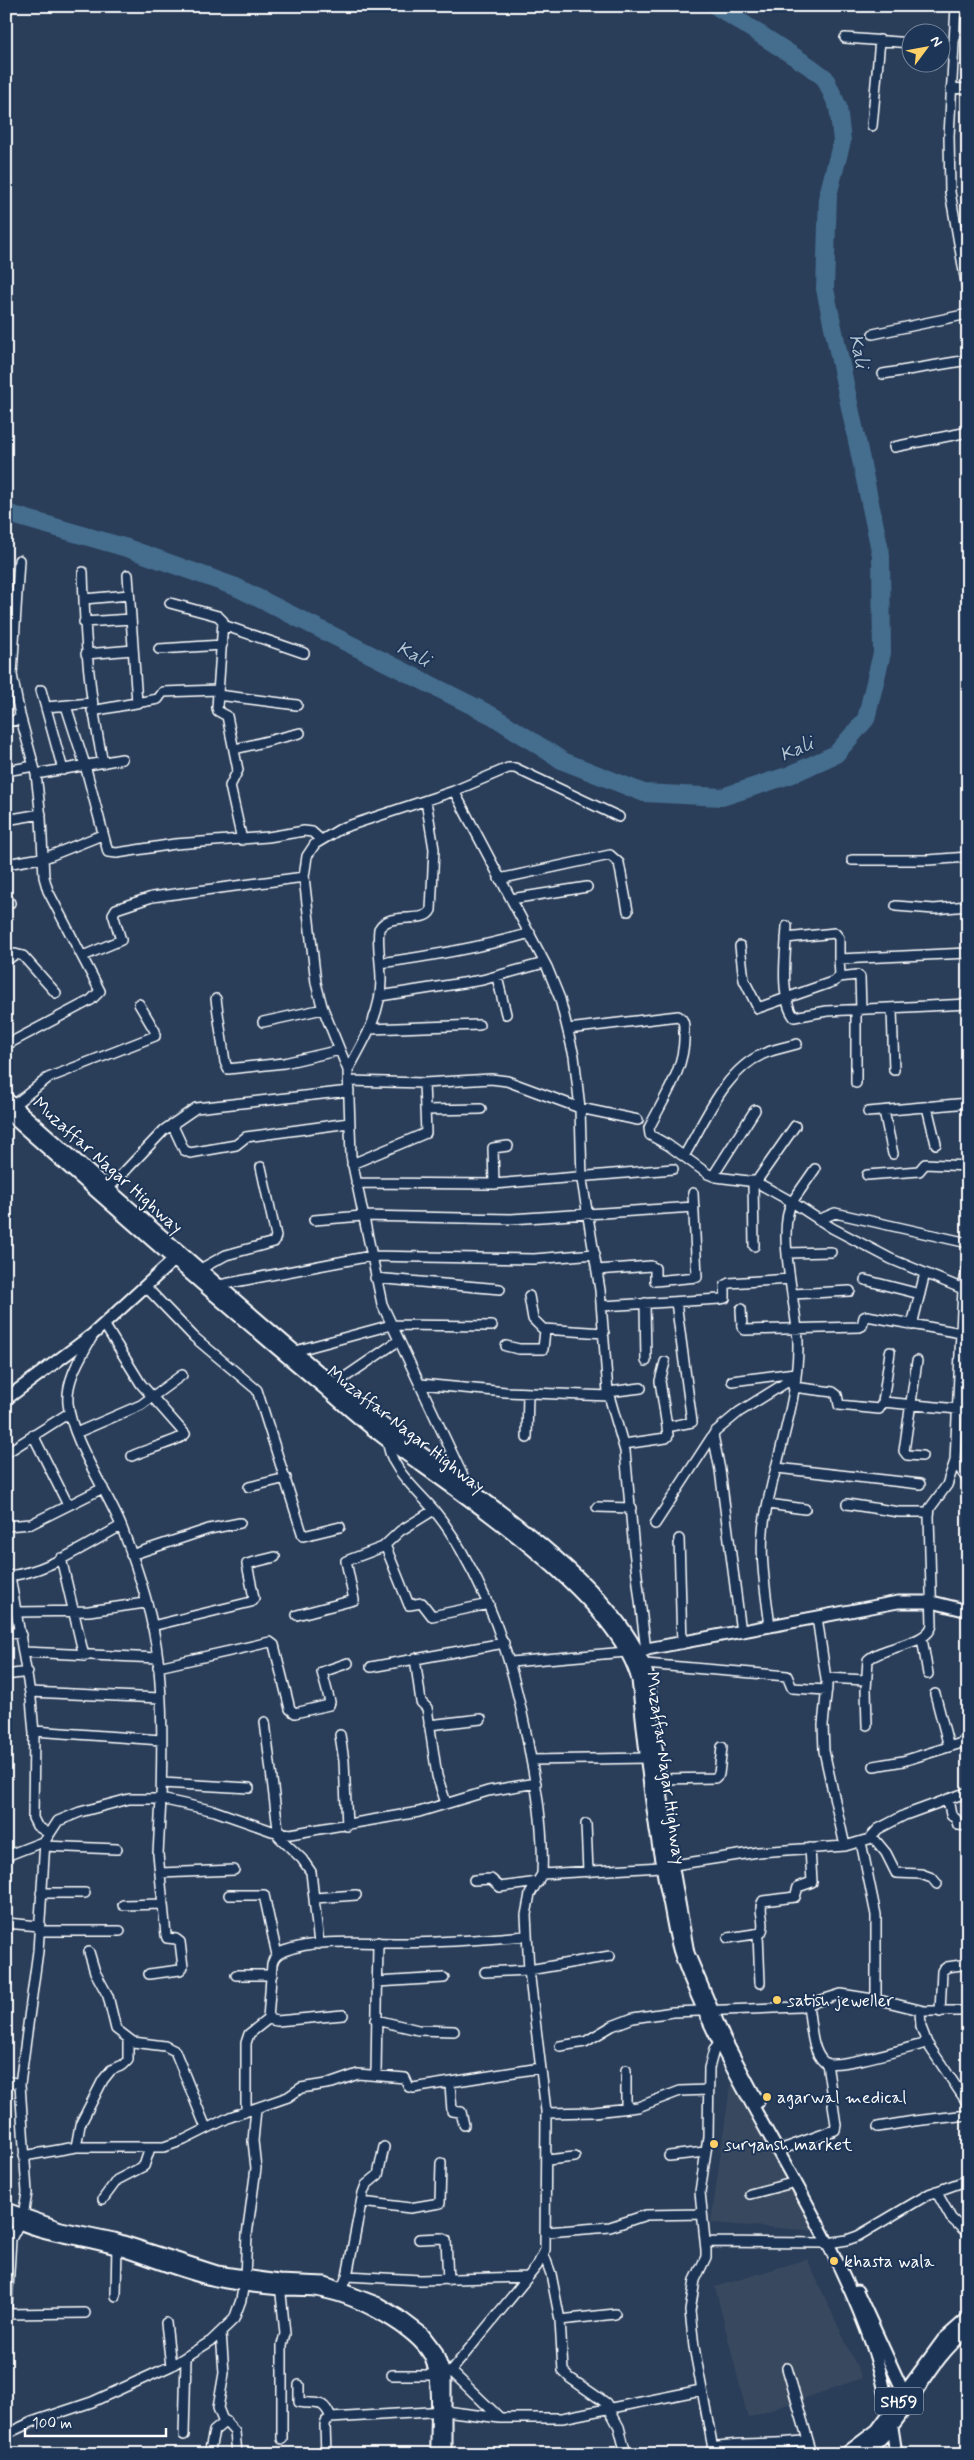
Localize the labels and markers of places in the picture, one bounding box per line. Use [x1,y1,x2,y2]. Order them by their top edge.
place label: satish jeweller [787,1989,894,2013]
marker: satish jeweller [771,1994,783,2006]
place label: agarwal medical [777,2086,907,2110]
marker: agarwal medical [761,2091,773,2103]
place label: suryansh market [724,2133,853,2157]
marker: suryansh market [708,2138,720,2150]
place label: khasta wala [844,2250,935,2274]
marker: khasta wala [828,2255,840,2267]

